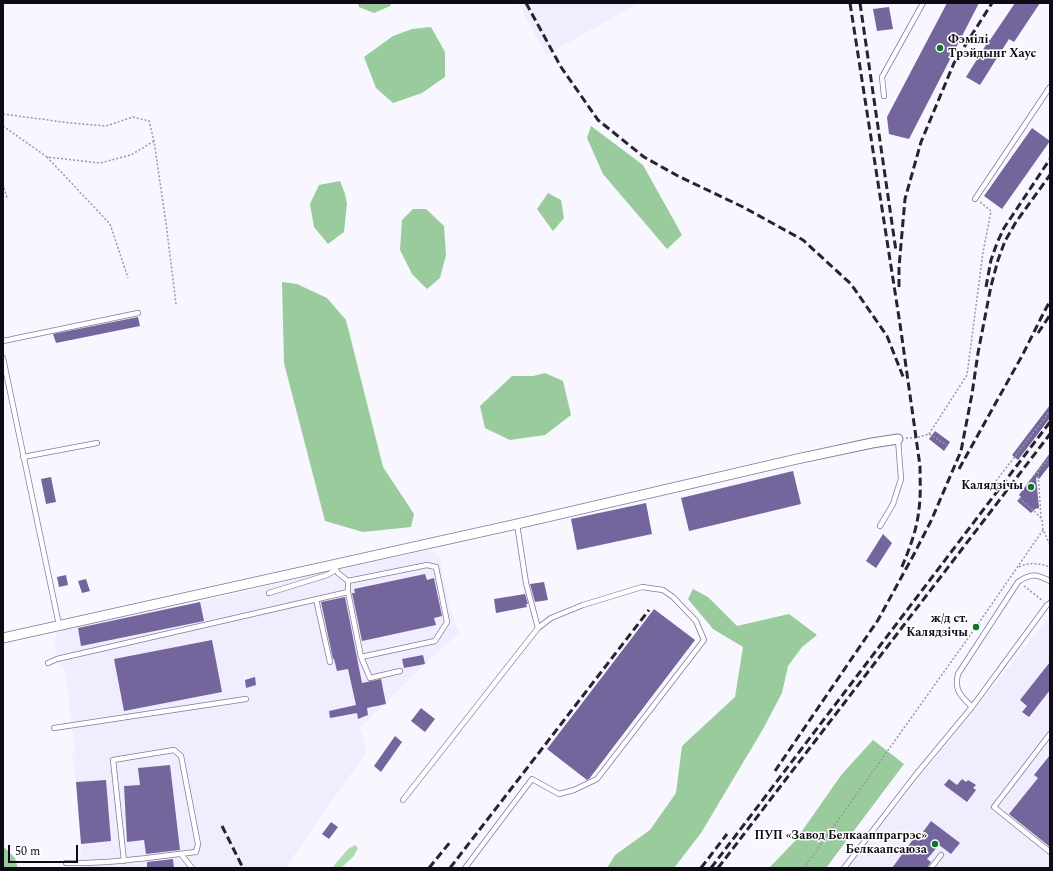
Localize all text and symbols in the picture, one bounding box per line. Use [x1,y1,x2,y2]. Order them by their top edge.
place label: Фэмілі Трэйдынг Хаус [948,34,1036,62]
marker: Фэмілі Трэйдынг Хаус [935,43,945,53]
place label: Калядзічы [961,480,1023,494]
marker: Калядзічы [1026,482,1036,492]
place label: ж/д ст. Калядзічы [906,613,968,641]
marker: ж/д ст. Калядзічы [971,622,981,632]
place label: ПУП «Завод Белкааппрагрэс» Белкаапсаюза [754,830,927,858]
scale bar [10,837,80,863]
marker: ПУП «Завод Белкааппрагрэс» Белкаапсаюза [930,839,940,849]
text: 50 m [15,842,40,861]

